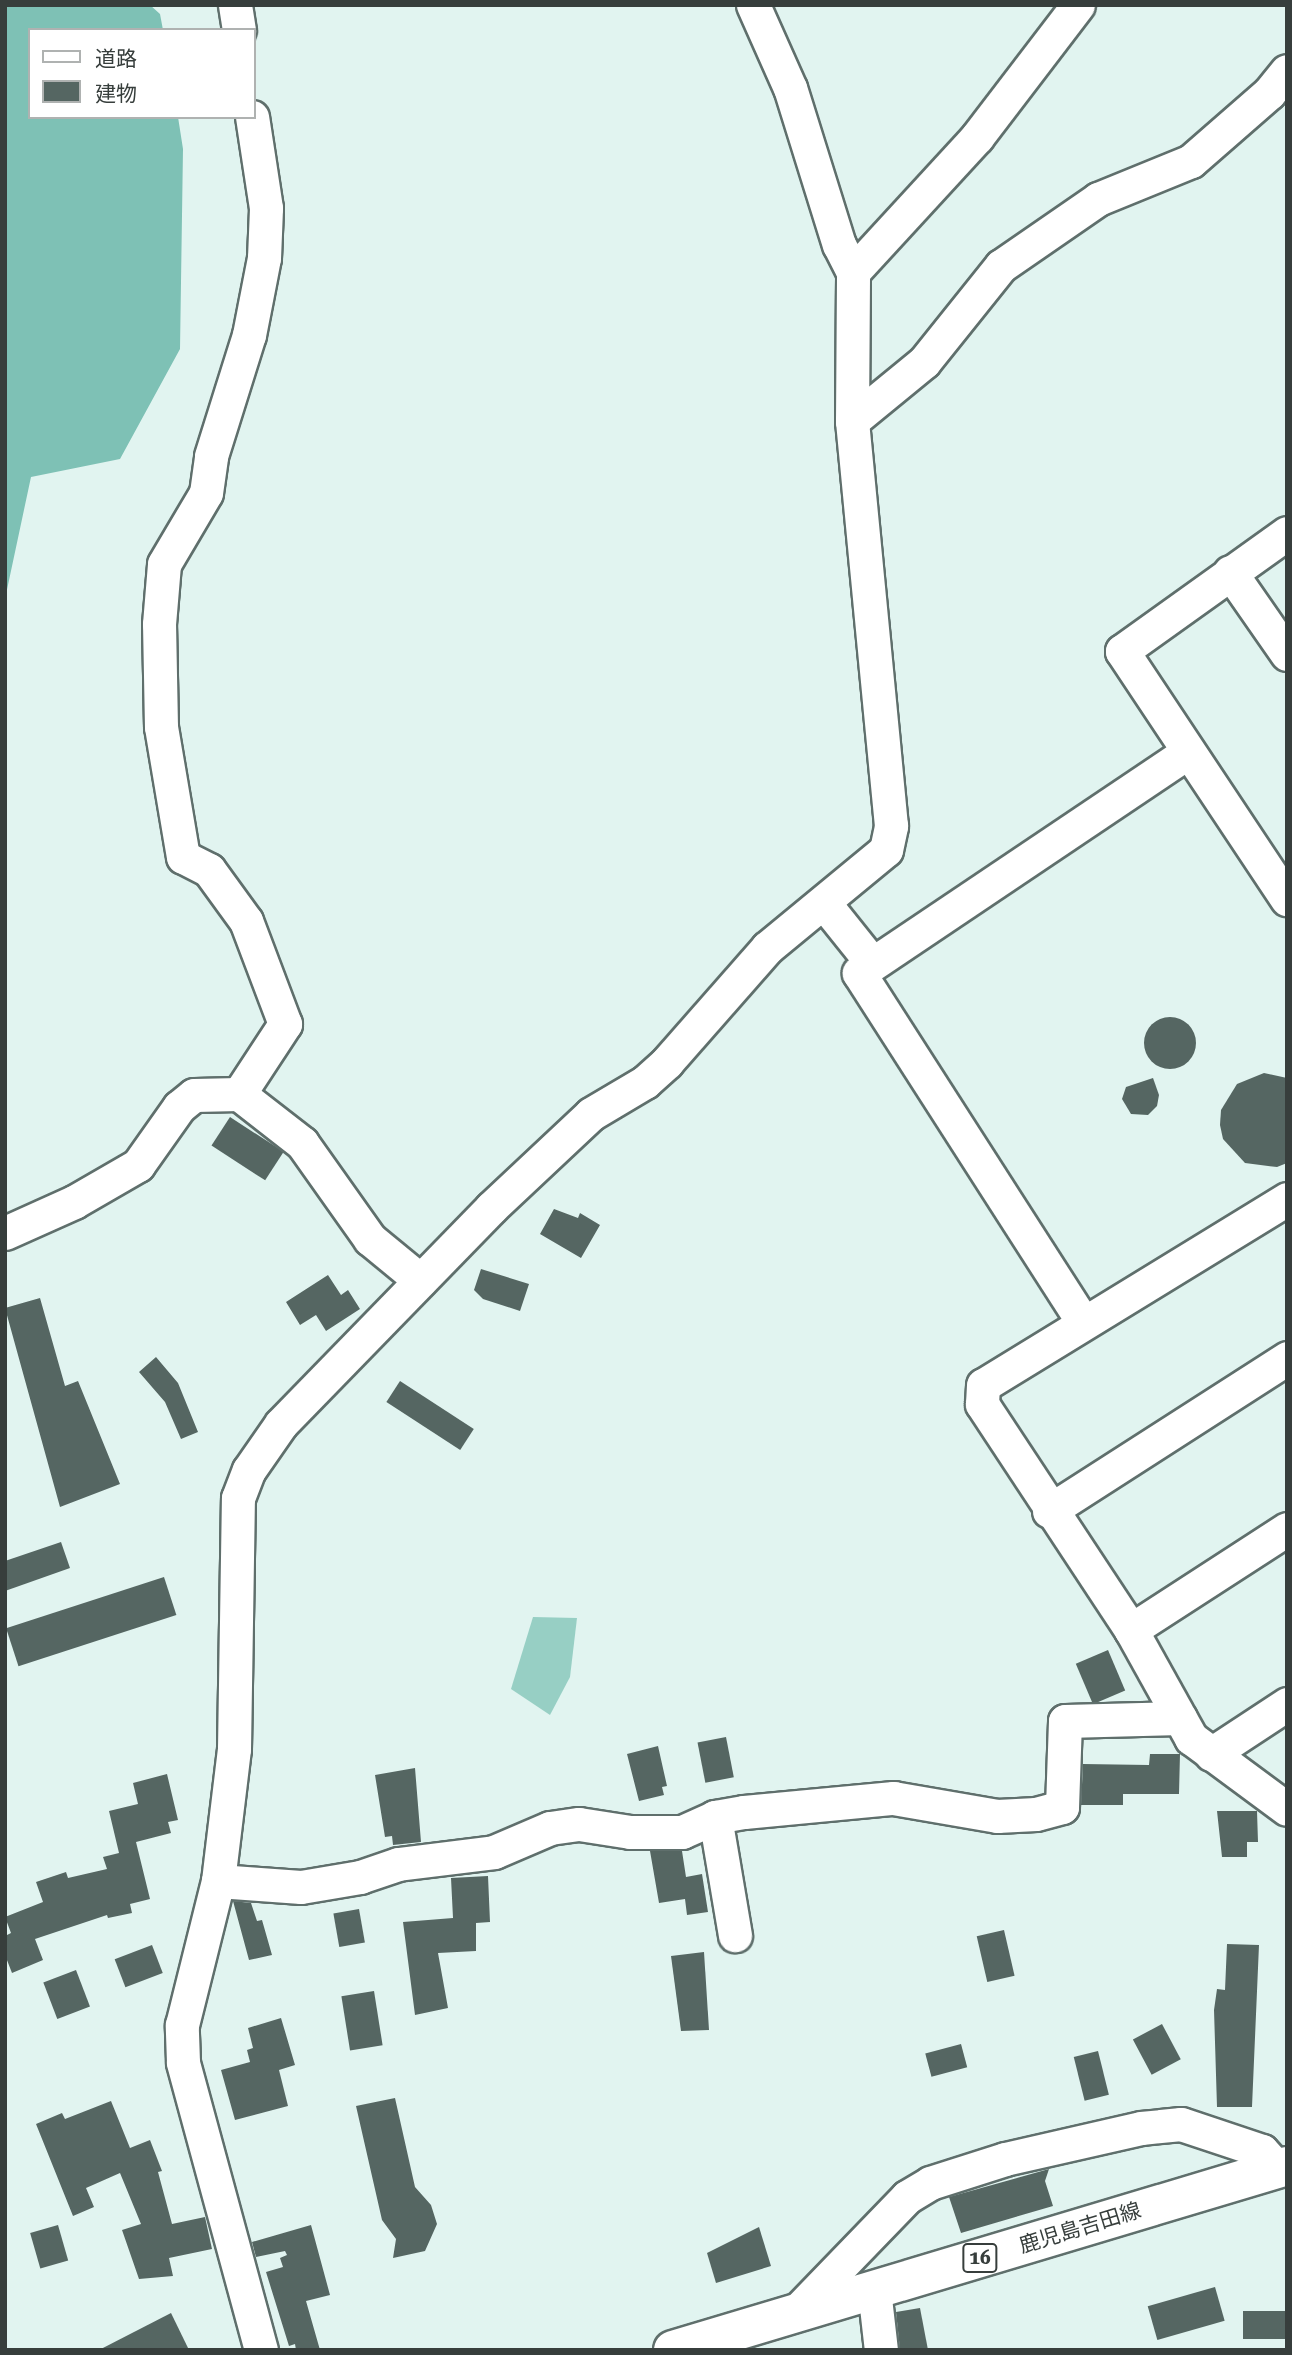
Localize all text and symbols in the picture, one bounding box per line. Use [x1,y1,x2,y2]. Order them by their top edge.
legend [28,28,256,119]
text: 道路 [95,47,137,71]
text: 建物 [95,82,137,106]
street label: 鹿児島吉田線 [1016,2198,1144,2258]
road number: 16 [961,2242,999,2274]

